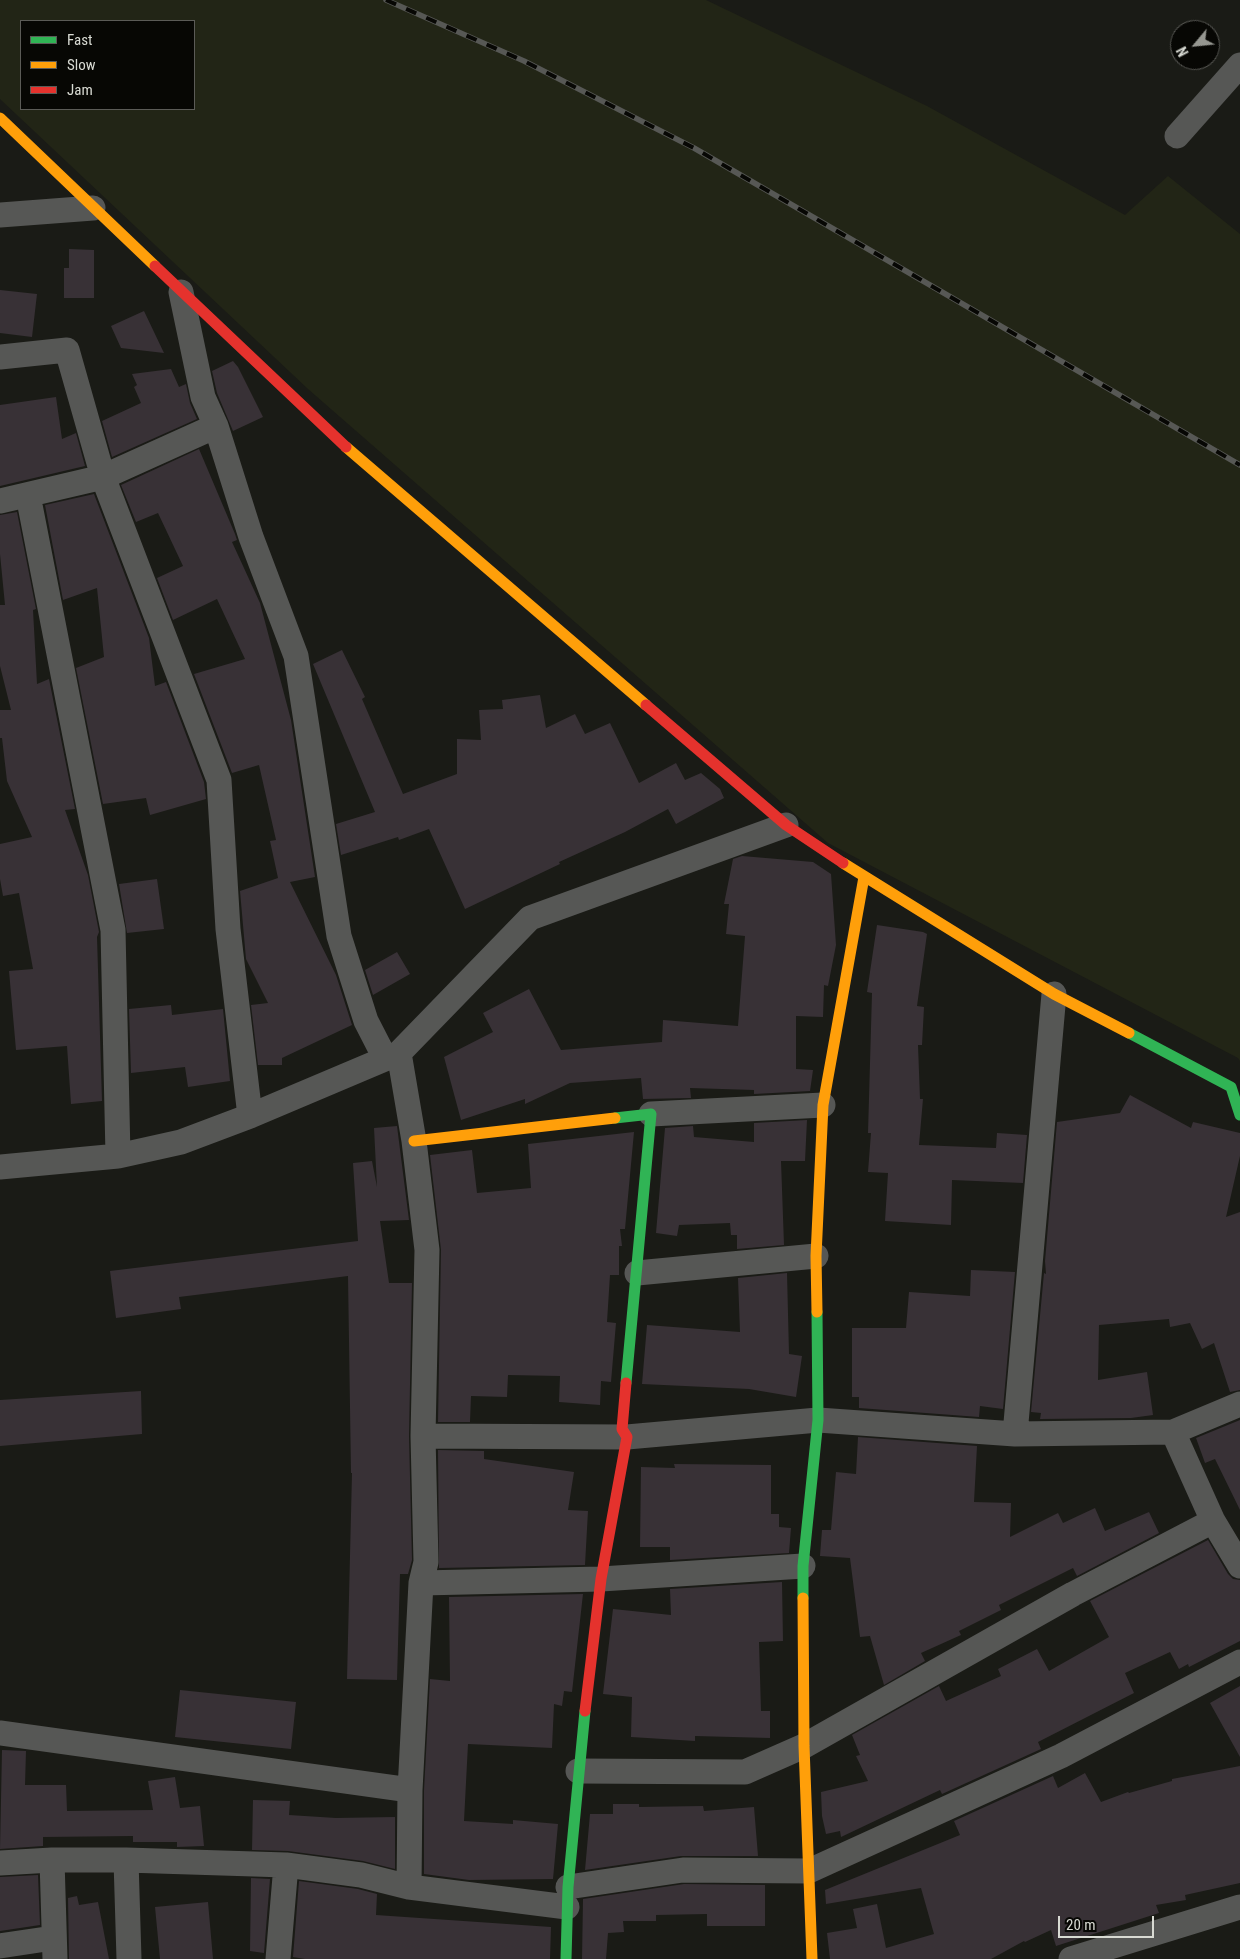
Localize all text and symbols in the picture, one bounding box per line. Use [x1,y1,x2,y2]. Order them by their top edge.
legend [20,20,195,110]
north arrow [1170,20,1220,70]
text: Fast [67,31,92,49]
text: N [1174,44,1192,59]
text: Slow [67,56,96,74]
text: Jam [67,81,93,99]
scale bar [1060,1906,1156,1938]
text: 20 m [1066,1916,1096,1934]

